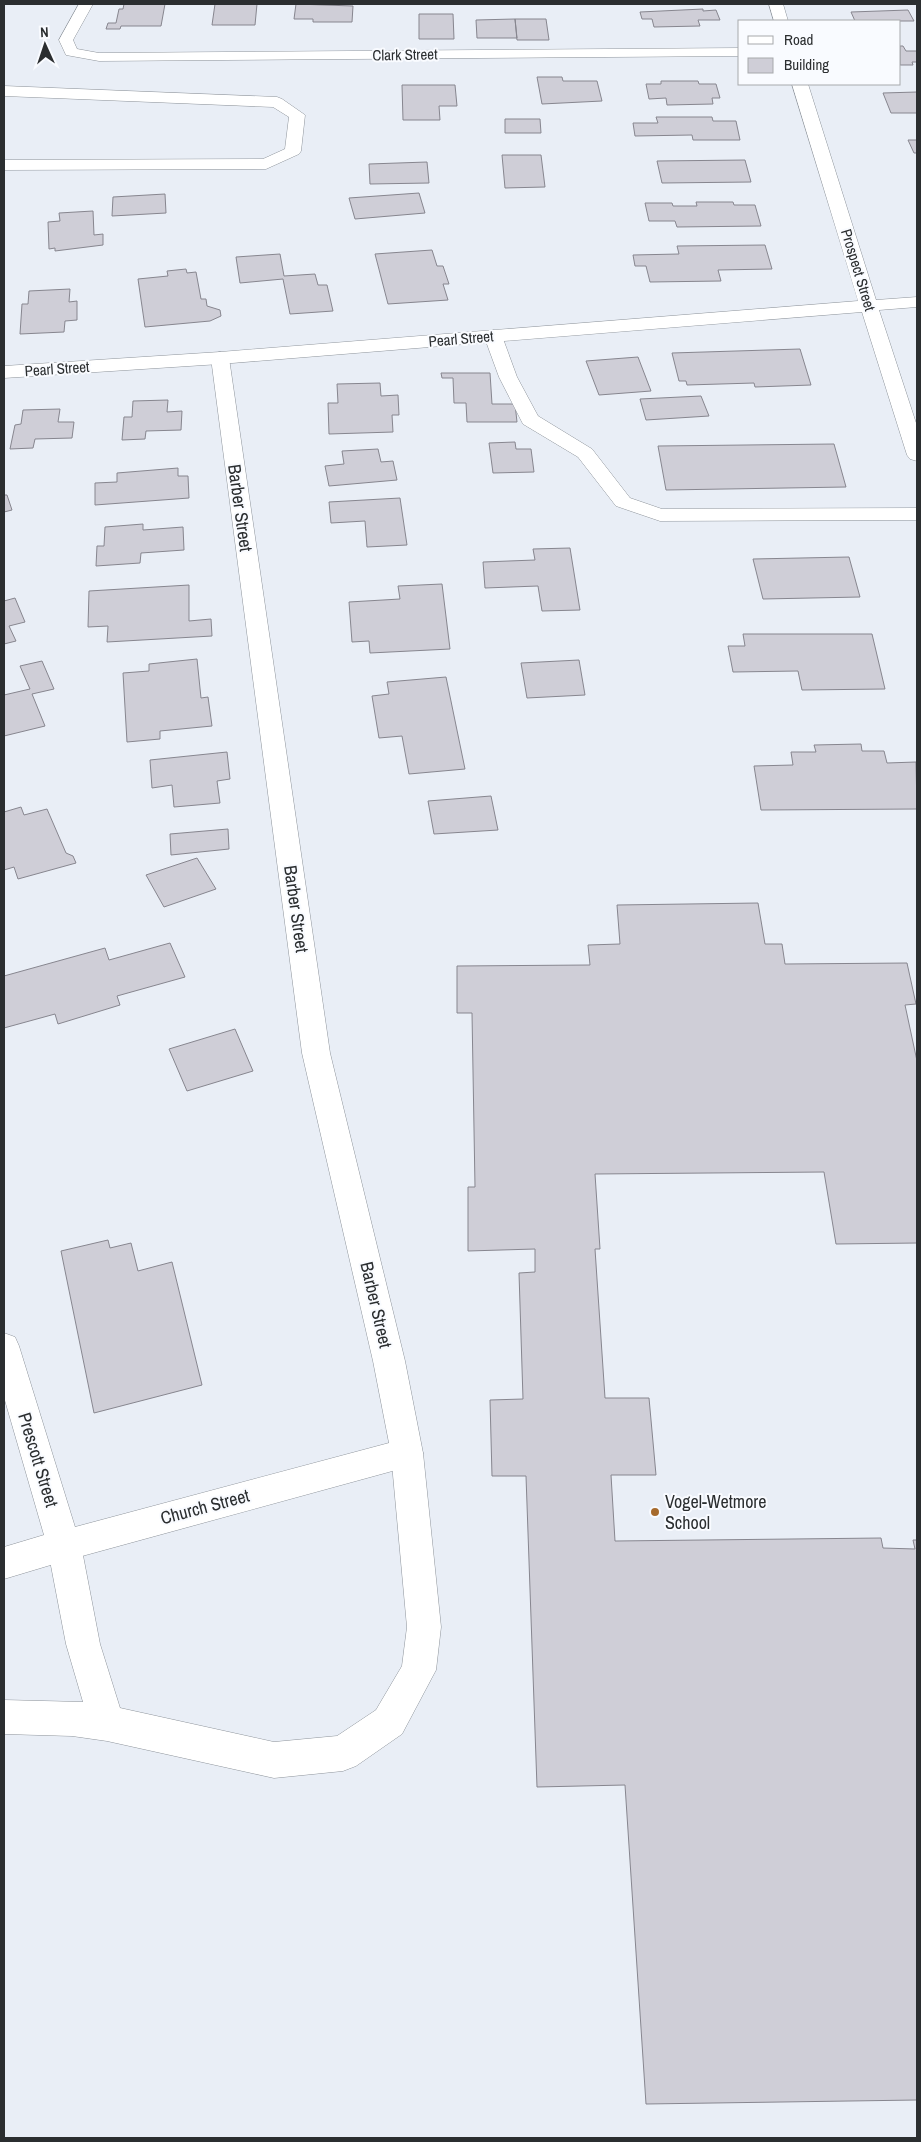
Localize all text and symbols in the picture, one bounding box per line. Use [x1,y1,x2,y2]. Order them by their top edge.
north arrow [20,20,70,70]
legend [738,20,901,85]
text: N [40,23,49,41]
text: Road [784,29,813,50]
street label: Clark Street [372,43,438,66]
text: Building [784,54,829,75]
street label: Prospect Street [836,226,881,314]
street label: Pearl Street [428,325,495,352]
street label: Pearl Street [24,356,91,381]
street label: Barber Street [222,463,259,553]
street label: Barber Street [278,864,315,954]
street label: Barber Street [354,1259,399,1350]
street label: Prescott Street [12,1410,65,1510]
street label: Church Street [158,1483,252,1530]
place label: Vogel-Wetmore School [665,1489,766,1535]
marker: Vogel-Wetmore School [649,1506,661,1518]

